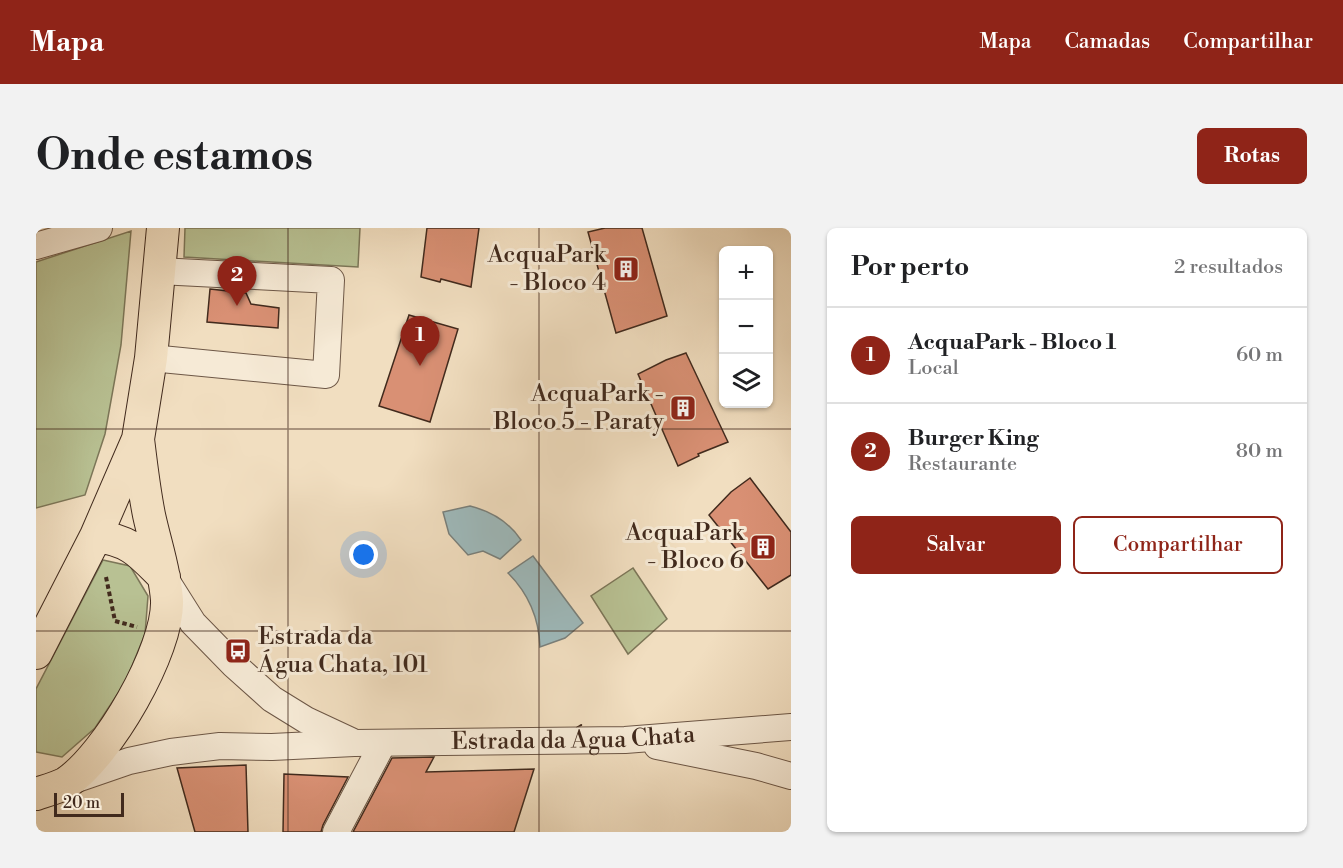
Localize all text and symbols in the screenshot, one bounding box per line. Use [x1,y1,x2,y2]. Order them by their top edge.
text: Mapa [30,25,104,60]
text: Mapa [979,29,1031,55]
text: Camadas [1064,29,1150,55]
text: Compartilhar [1183,29,1313,55]
button: Rotas [1197,128,1307,184]
text: Onde estamos [36,130,313,183]
place label: AcquaPark - Bloco 4 [487,240,607,298]
map controls [719,246,773,408]
button: + [719,246,773,300]
text: Por perto [851,251,969,283]
building icon: AcquaPark - Bloco 4 [611,254,641,284]
text: 2 resultados [1174,255,1283,280]
pin: 2 [218,256,256,306]
button: − [719,300,773,354]
pin: 1 [400,316,440,366]
text: AcquaPark - Bloco 1 [908,329,1116,356]
text: 1 [866,343,875,368]
text: 60 m [1236,343,1283,368]
button: layers [719,354,773,408]
text: Local [908,356,959,381]
place label: AcquaPark - Bloco 5 - Paraty [493,379,664,437]
building icon: AcquaPark - Bloco 5 - Paraty [668,393,698,423]
text: Burger King [908,425,1039,452]
text: 2 [864,439,877,464]
text: 80 m [1236,439,1283,464]
text: Restaurante [908,452,1017,477]
button: Salvar [851,516,1061,574]
button: Compartilhar [1073,516,1283,574]
place label: AcquaPark - Bloco 6 [625,518,745,576]
building icon: AcquaPark - Bloco 6 [748,532,778,562]
your location [349,540,378,569]
place label: Estrada da Água Chata, 101 [257,622,429,680]
bus stop icon: Estrada da Água Chata, 101 [223,636,253,666]
street label: Estrada da Água Chata [451,719,697,757]
scale bar [54,790,124,818]
text: 20 m [63,793,100,813]

